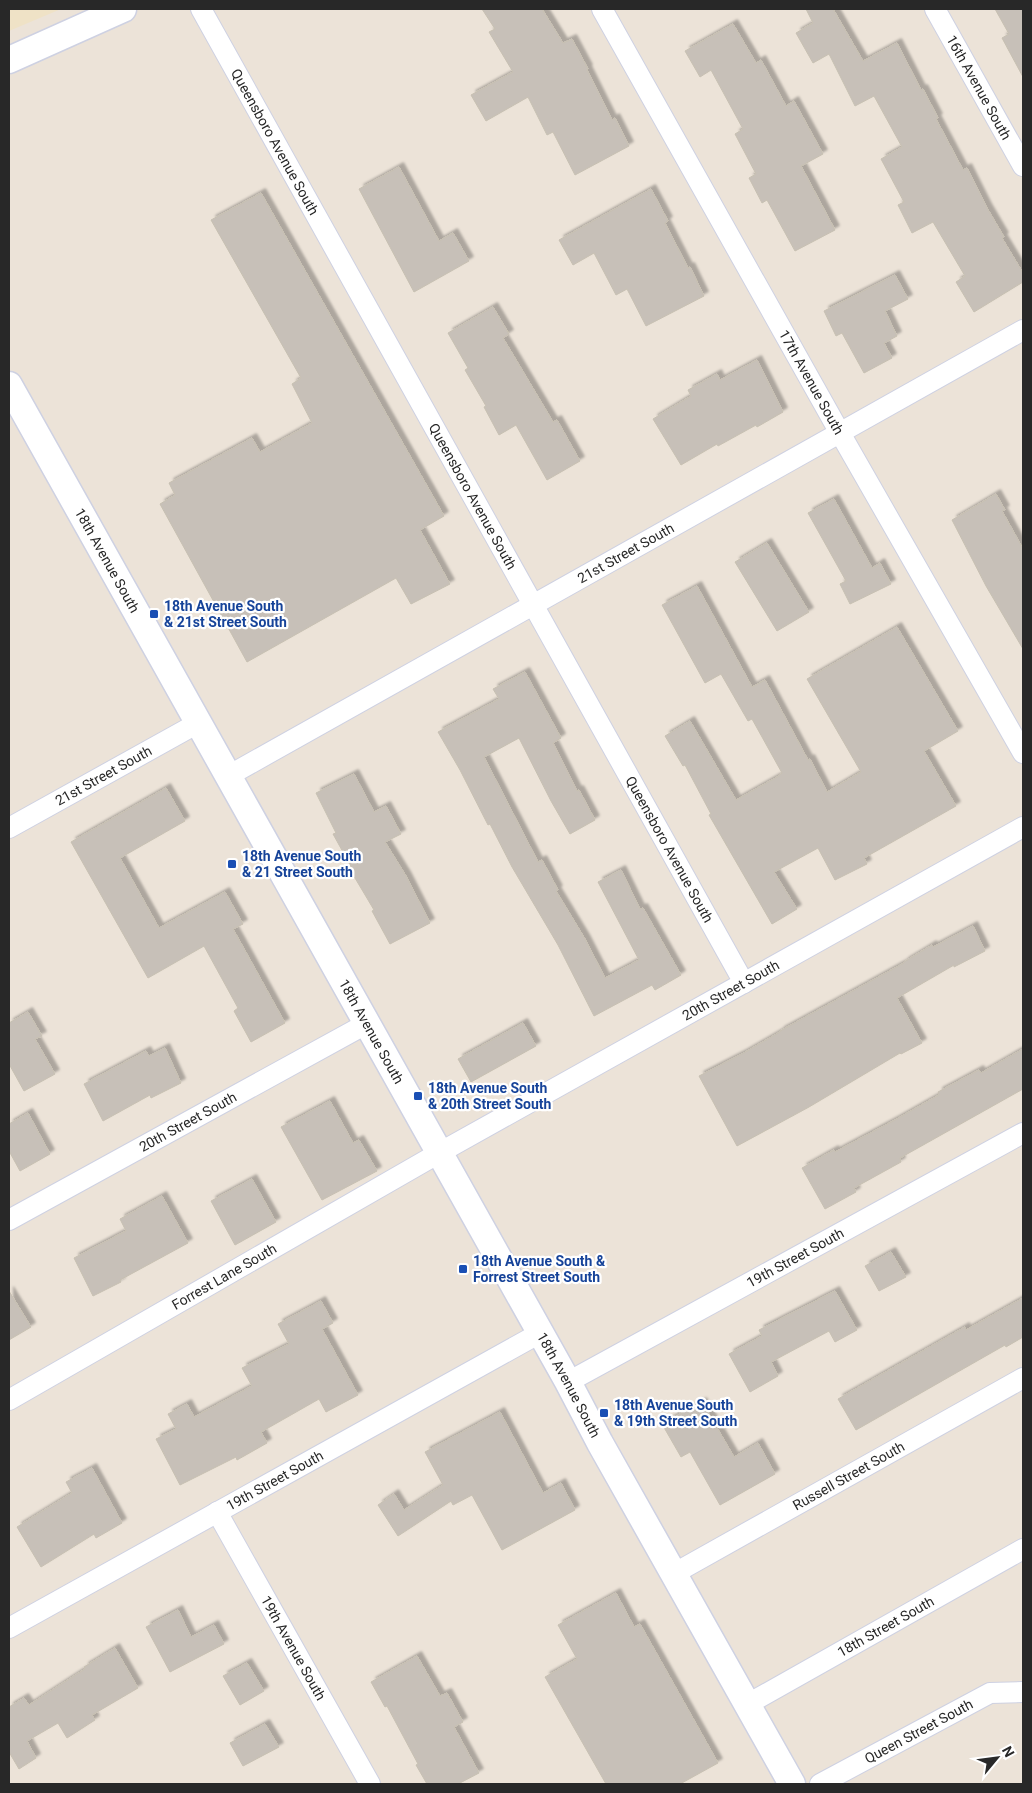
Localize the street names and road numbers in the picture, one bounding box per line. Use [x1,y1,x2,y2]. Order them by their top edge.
street label: 16th Avenue South [943,32,1015,143]
street label: Queensboro Avenue South [228,66,322,218]
street label: 17th Avenue South [776,327,847,437]
street label: Queensboro Avenue South [426,421,520,572]
street label: 18th Avenue South [72,505,143,615]
street label: 21st Street South [575,520,677,586]
street label: 21st Street South [52,742,154,809]
street label: Queensboro Avenue South [622,773,717,925]
street label: 20th Street South [680,957,782,1024]
street label: 18th Avenue South [336,976,407,1086]
street label: 20th Street South [136,1089,239,1155]
street label: 19th Street South [744,1225,847,1291]
street label: Forrest Lane South [169,1240,279,1313]
street label: 18th Avenue South [534,1330,604,1440]
street label: Russell Street South [790,1438,907,1513]
street label: 19th Street South [223,1447,326,1514]
street label: 19th Avenue South [258,1593,329,1703]
street label: 18th Street South [835,1593,937,1660]
street label: Queen Street South [862,1696,976,1767]

